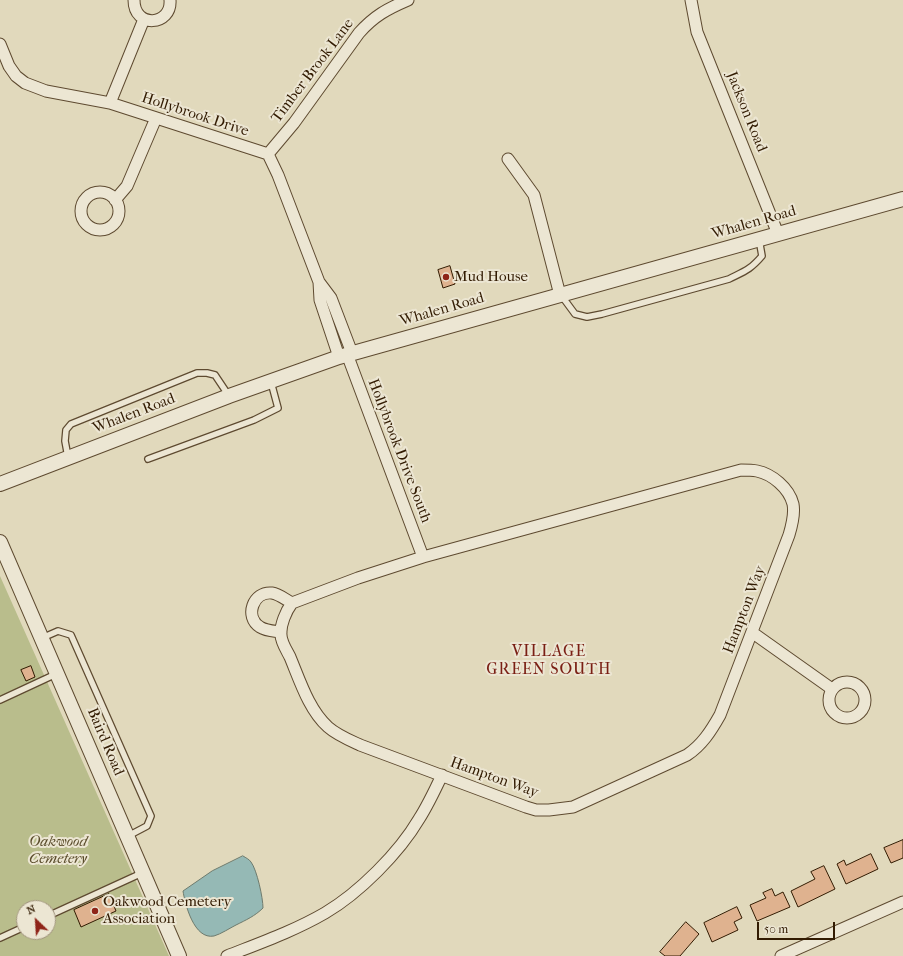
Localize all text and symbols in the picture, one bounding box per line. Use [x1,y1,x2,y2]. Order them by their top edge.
street label: Timber Brook Lane [268,15,358,127]
street label: Jackson Road [722,69,770,155]
street label: Hollybrook Drive [139,89,251,141]
street label: Whalen Road [710,202,798,244]
place label: Mud House [454,268,528,286]
marker: Mud House [441,272,451,282]
street label: Whalen Road [398,289,486,331]
street label: Hollybrook Drive South [363,377,435,525]
street label: Whalen Road [90,390,178,438]
street label: Hampton Way [720,564,770,656]
district label: VILLAGE GREEN SOUTH [486,642,612,680]
street label: Baird Road [83,705,127,779]
street label: Hampton Way [447,754,541,802]
park label: Oakwood Cemetery [29,833,87,868]
place label: Oakwood Cemetery Association [103,893,231,928]
north arrow [16,900,56,940]
text: N [25,902,38,917]
marker: Oakwood Cemetery Association [90,906,100,916]
scale bar [759,914,837,940]
text: 50 m [764,922,788,936]

